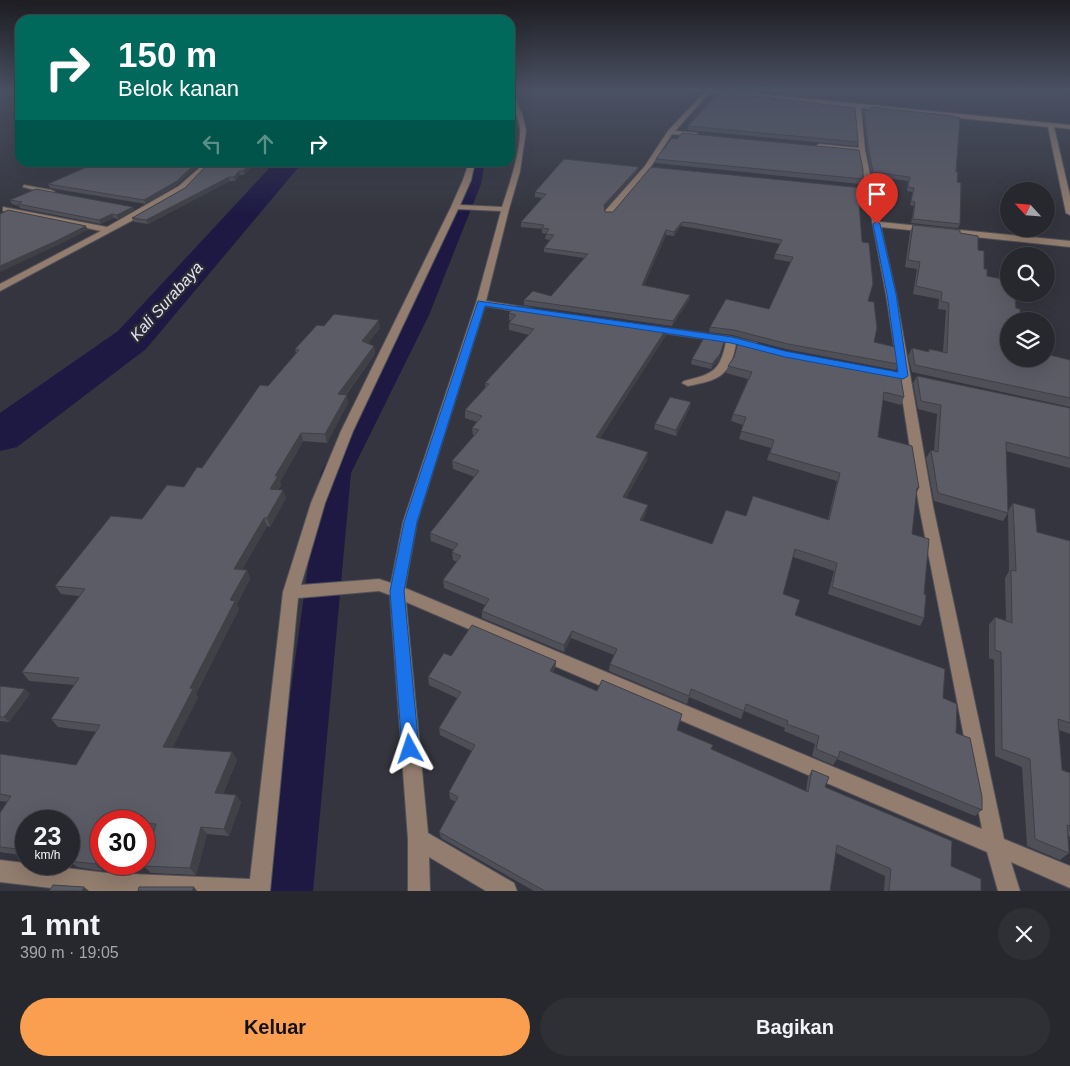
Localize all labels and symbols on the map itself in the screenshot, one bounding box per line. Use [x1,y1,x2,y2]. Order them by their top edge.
pin [856,173,898,224]
north arrow [1000,182,1055,238]
water label: Kali Surabaya [127,259,206,344]
position arrow [383,722,435,774]
speed limit sign: 30 [90,810,155,875]

